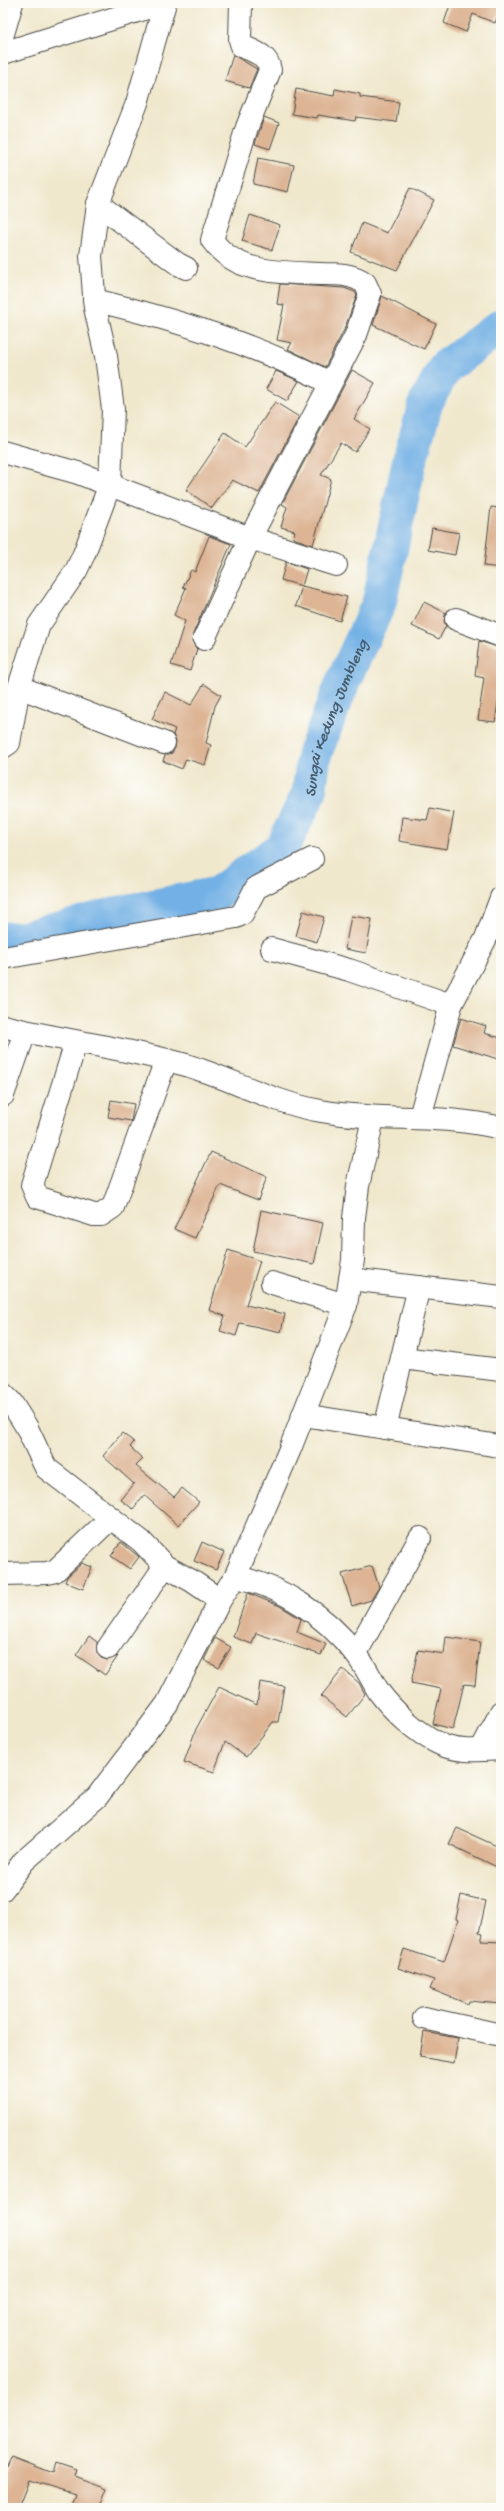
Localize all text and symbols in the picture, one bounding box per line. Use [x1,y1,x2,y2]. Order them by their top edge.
water label: Sungai Kedung Jumbleng [303,636,374,798]

